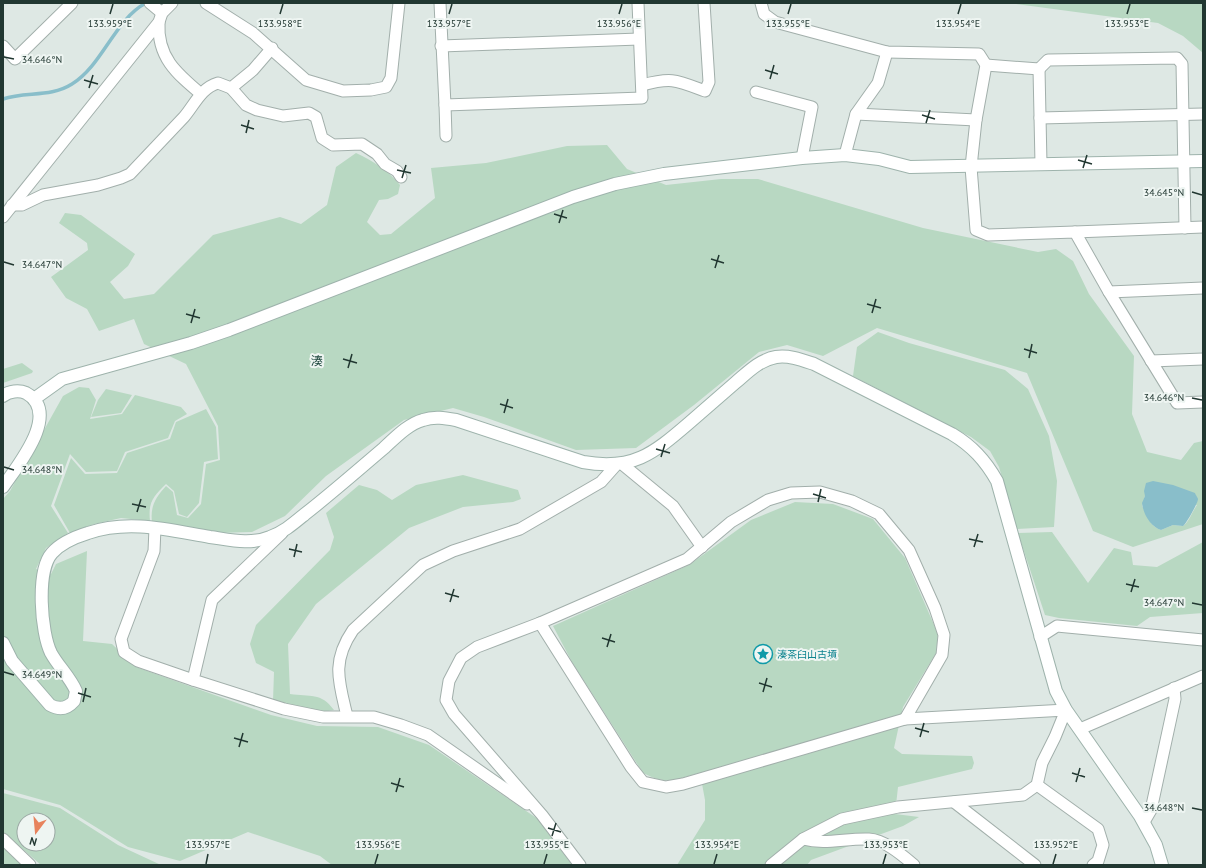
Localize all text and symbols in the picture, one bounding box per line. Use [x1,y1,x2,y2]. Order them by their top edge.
text: 133.959°E [88,17,132,30]
text: 133.958°E [258,17,302,30]
text: 133.957°E [427,17,471,30]
text: 133.956°E [597,17,641,30]
text: 133.955°E [766,17,810,30]
text: 133.954°E [936,17,980,30]
text: 133.953°E [1105,17,1149,30]
text: 34.646°N [22,53,62,66]
text: 34.645°N [1144,186,1184,199]
text: 34.647°N [22,258,62,271]
district label: 湊 [311,353,323,368]
text: 34.646°N [1144,391,1184,404]
text: 34.648°N [22,463,62,476]
text: 34.647°N [1144,596,1184,609]
place icon: 湊茶臼山古墳 [752,643,774,665]
place label: 湊茶臼山古墳 [777,648,837,661]
text: 34.649°N [22,668,62,681]
text: 34.648°N [1144,801,1184,814]
north arrow [16,812,56,852]
text: N [28,834,39,849]
text: 133.957°E [186,838,230,851]
text: 133.956°E [356,838,400,851]
text: 133.955°E [525,838,569,851]
text: 133.954°E [695,838,739,851]
text: 133.953°E [864,838,908,851]
text: 133.952°E [1034,838,1078,851]

